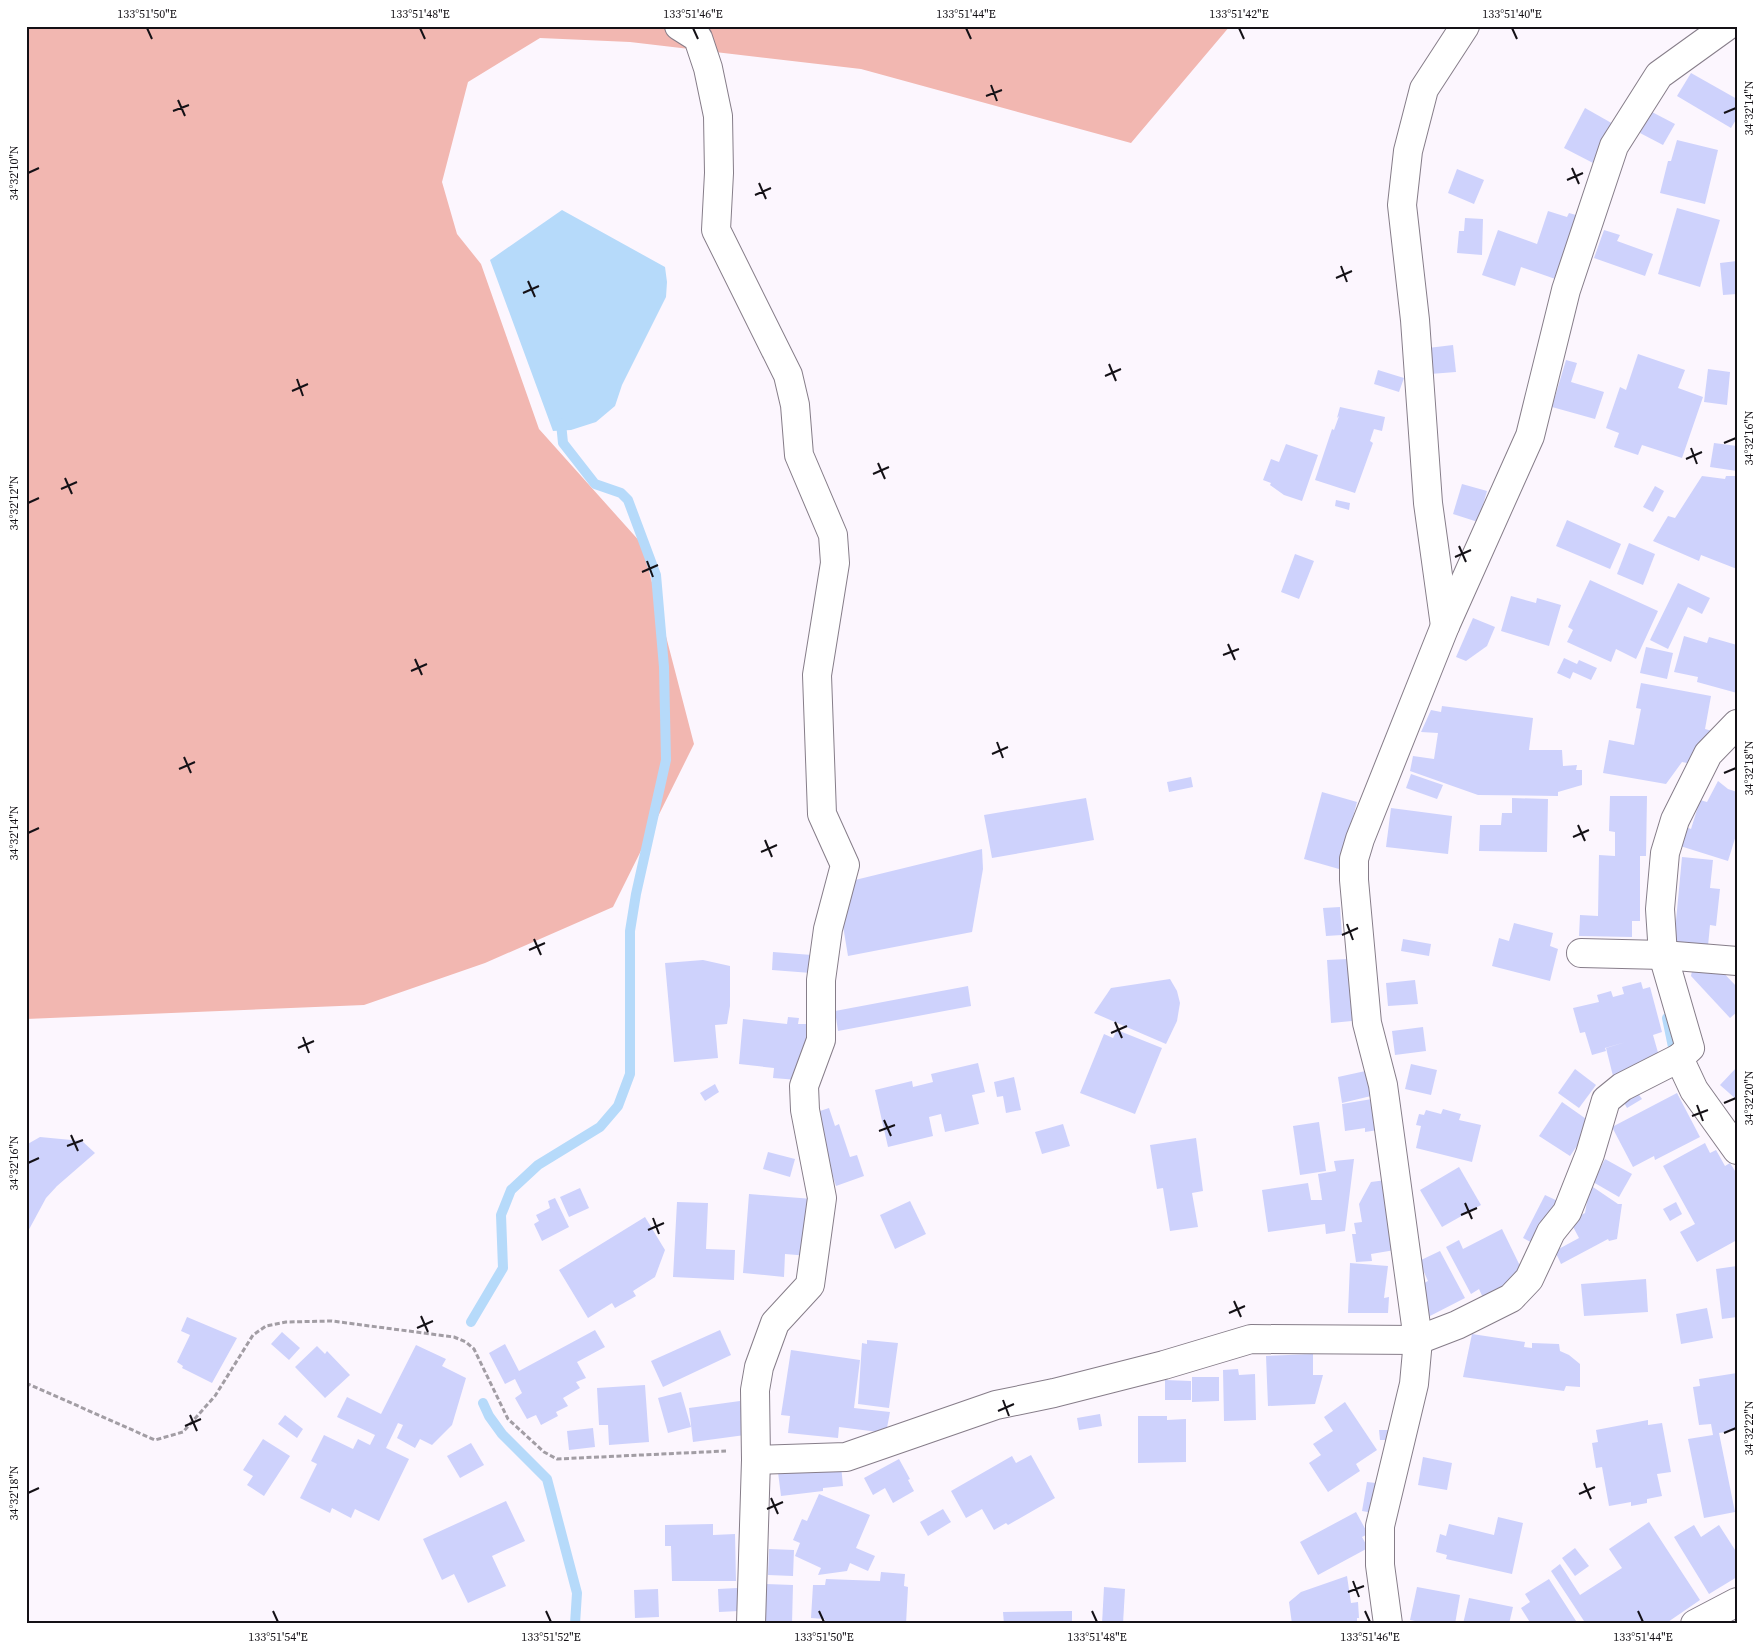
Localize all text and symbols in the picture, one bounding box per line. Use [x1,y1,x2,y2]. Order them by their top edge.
text: 133°51'50"E [117,6,177,22]
text: 133°51'48"E [390,6,450,22]
text: 133°51'46"E [663,6,723,22]
text: 133°51'44"E [936,6,996,22]
text: 133°51'42"E [1209,6,1269,22]
text: 133°51'40"E [1482,6,1542,22]
text: 34°32'14"N [1741,80,1757,136]
text: 34°32'10"N [6,145,22,201]
text: 34°32'16"N [1741,410,1757,466]
text: 34°32'12"N [6,475,22,531]
text: 34°32'18"N [1741,740,1757,796]
text: 34°32'14"N [6,805,22,861]
text: 34°32'20"N [1741,1070,1757,1126]
text: 34°32'16"N [6,1135,22,1191]
text: 34°32'22"N [1741,1400,1757,1456]
text: 34°32'18"N [6,1465,22,1521]
text: 133°51'54"E [248,1629,308,1645]
text: 133°51'52"E [521,1629,581,1645]
text: 133°51'50"E [794,1629,854,1645]
text: 133°51'48"E [1067,1629,1127,1645]
text: 133°51'46"E [1340,1629,1400,1645]
text: 133°51'44"E [1613,1629,1673,1645]

